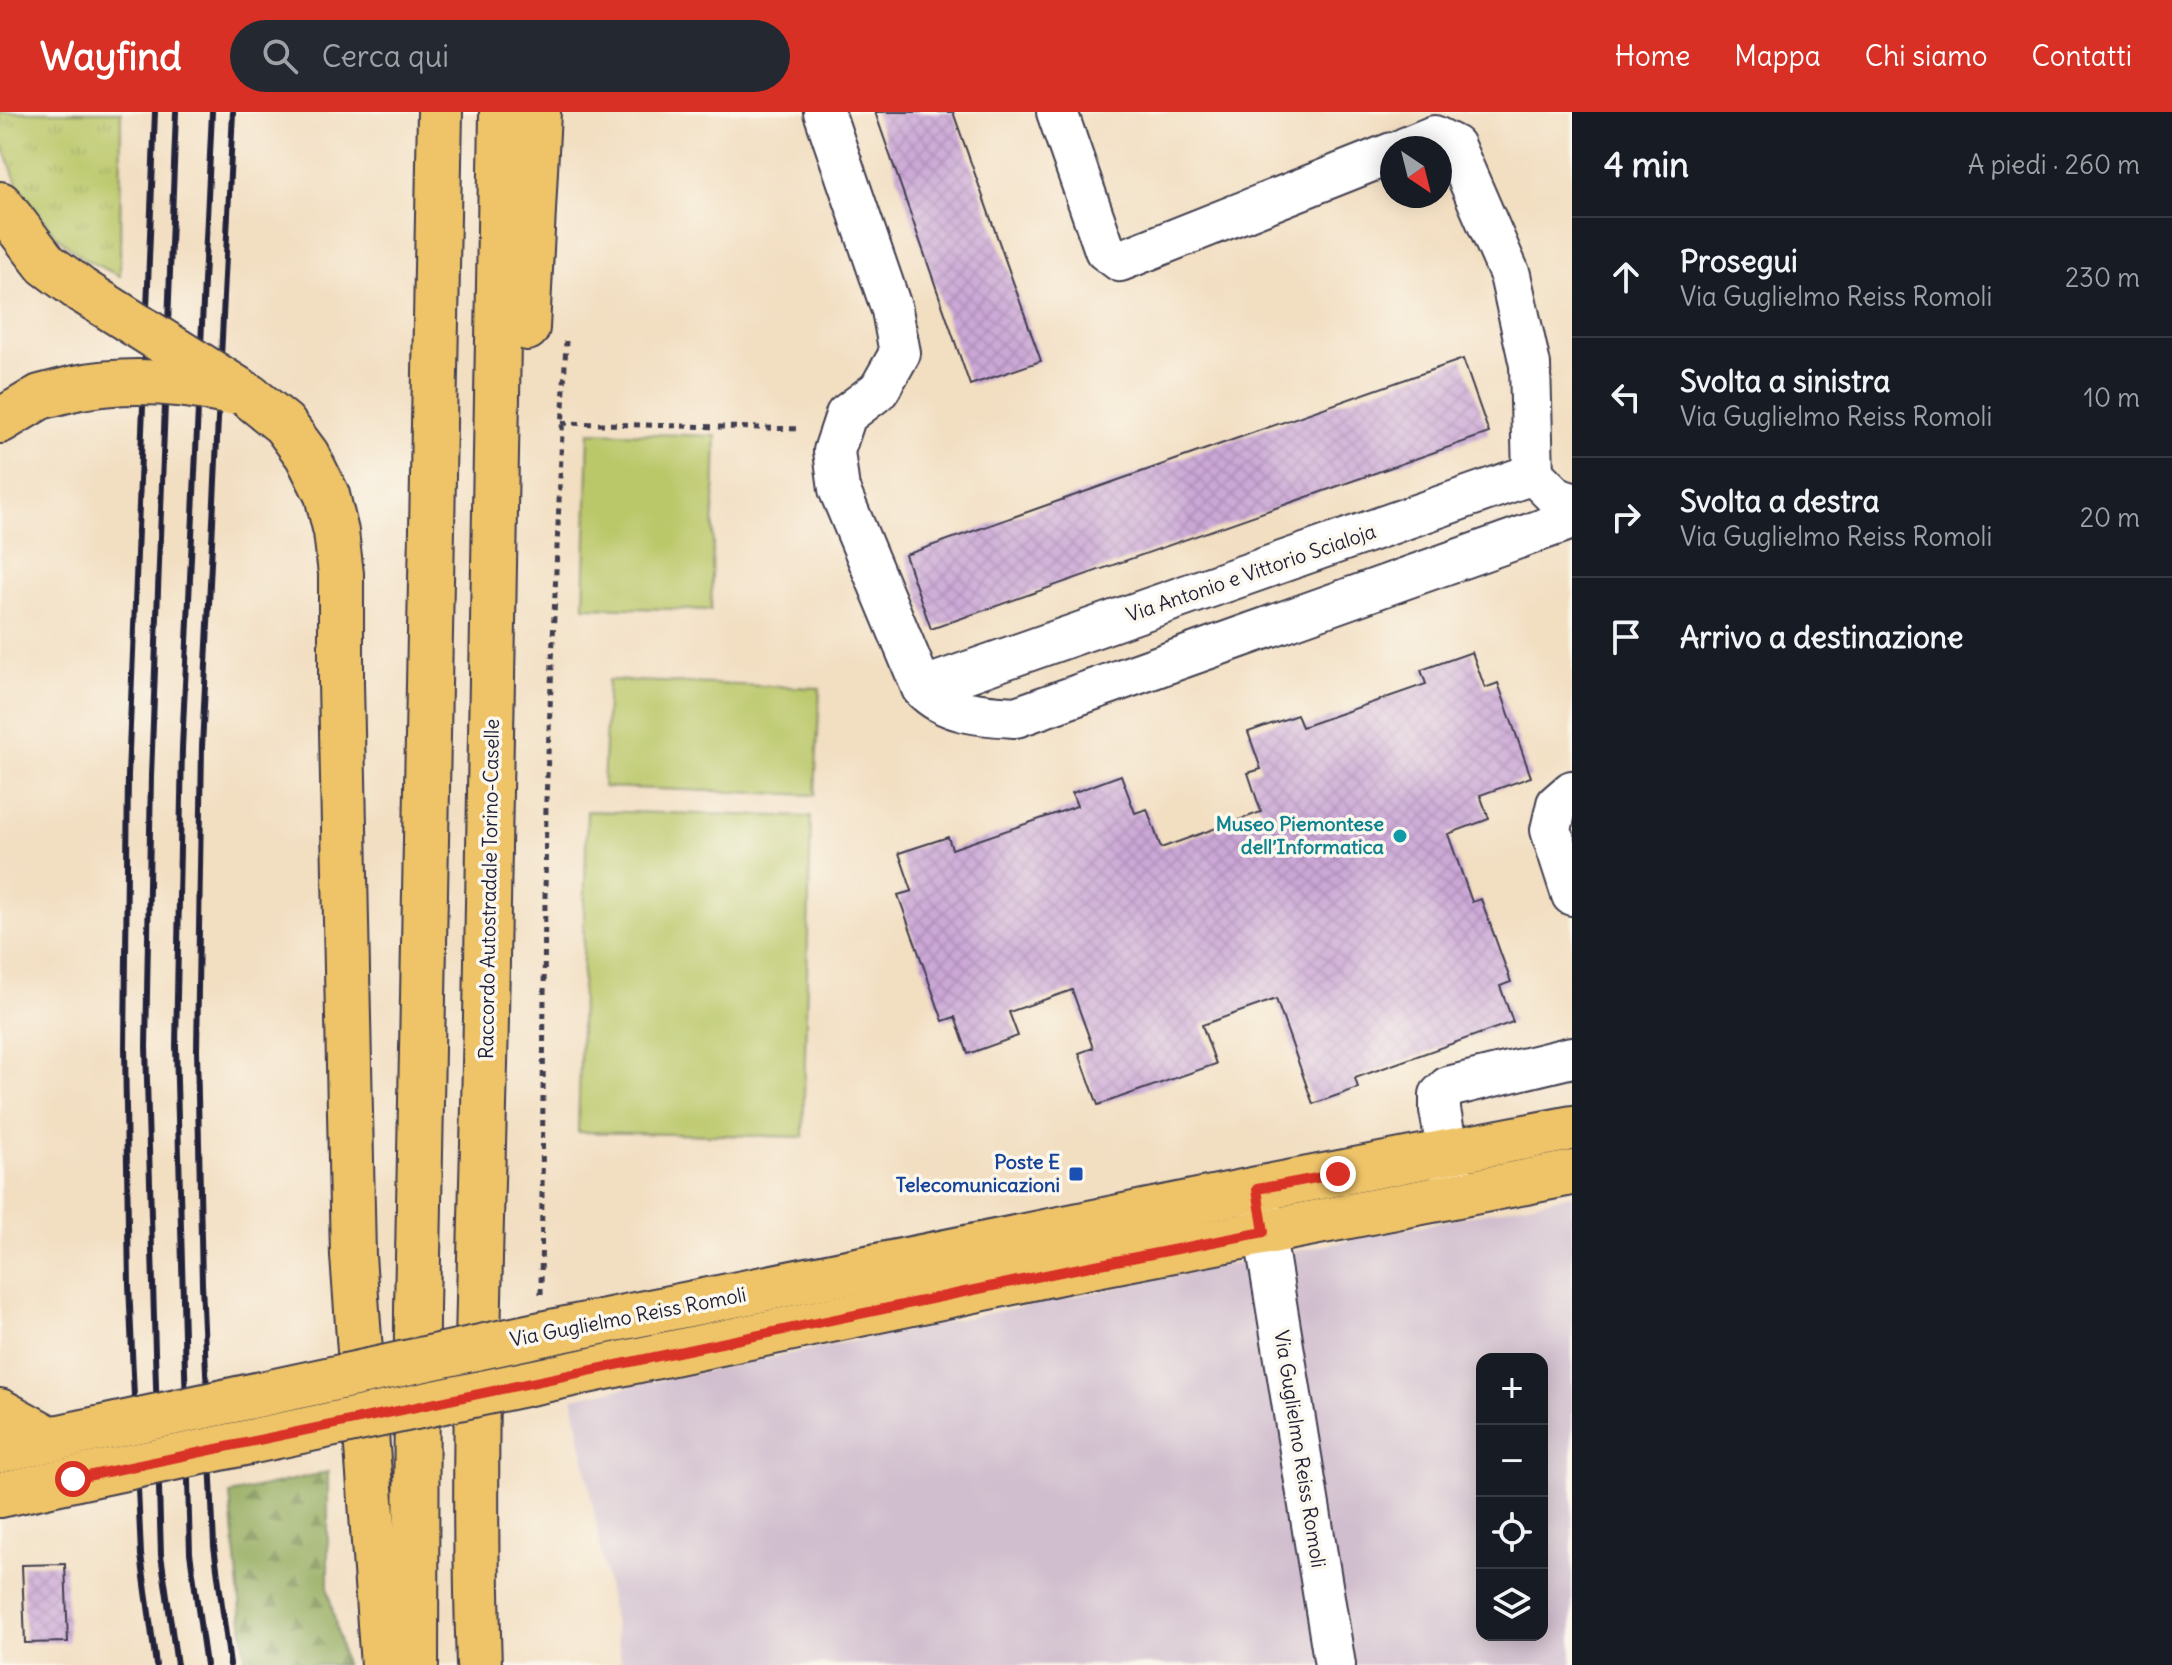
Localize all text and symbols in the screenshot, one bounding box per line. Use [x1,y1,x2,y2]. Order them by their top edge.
search box [230,20,790,92]
text: Wayfind [40,33,182,80]
icon: search [258,34,302,78]
text: Cerca qui [322,37,449,75]
text: Home [1615,38,1690,74]
text: Mappa [1734,38,1821,74]
text: Chi siamo [1865,38,1988,74]
text: Contatti [2032,38,2132,74]
north arrow [1380,136,1452,208]
text: 4 min [1604,143,1689,186]
text: A piedi · 260 m [1968,148,2140,181]
text: Prosegui [1680,242,1798,280]
icon: ahead [1604,255,1648,299]
text: 230 m [2065,261,2140,294]
text: Via Guglielmo Reiss Romoli [1680,280,1992,313]
text: Svolta a sinistra [1680,362,1890,400]
icon: left [1604,375,1648,419]
text: 10 m [2084,381,2140,414]
text: Via Guglielmo Reiss Romoli [1680,400,1992,433]
text: Svolta a destra [1680,482,1880,520]
icon: right [1604,495,1648,539]
text: 20 m [2080,501,2140,534]
street label: Via Antonio e Vittorio Scialoja [1123,518,1379,627]
text: Via Guglielmo Reiss Romoli [1680,520,1992,553]
icon: arrive [1604,615,1648,659]
text: Arrivo a destinazione [1680,618,1963,656]
street label: Raccordo Autostradale Torino-Caselle [473,719,504,1059]
place label: Museo Piemontese dell’Informatica [1216,811,1385,859]
marker: Museo Piemontese dell’Informatica [1391,827,1409,845]
place label: Poste E Telecomunicazioni [896,1149,1060,1197]
route end [1320,1156,1356,1192]
marker: Poste E Telecomunicazioni [1067,1165,1085,1183]
street label: Via Guglielmo Reiss Romoli [508,1281,748,1352]
street label: Via Guglielmo Reiss Romoli [1269,1328,1332,1569]
map controls [1476,1353,1548,1641]
button: + [1476,1353,1548,1425]
button: − [1476,1425,1548,1497]
route start [55,1461,91,1497]
button: locate [1476,1497,1548,1569]
button: layers [1476,1569,1548,1641]

